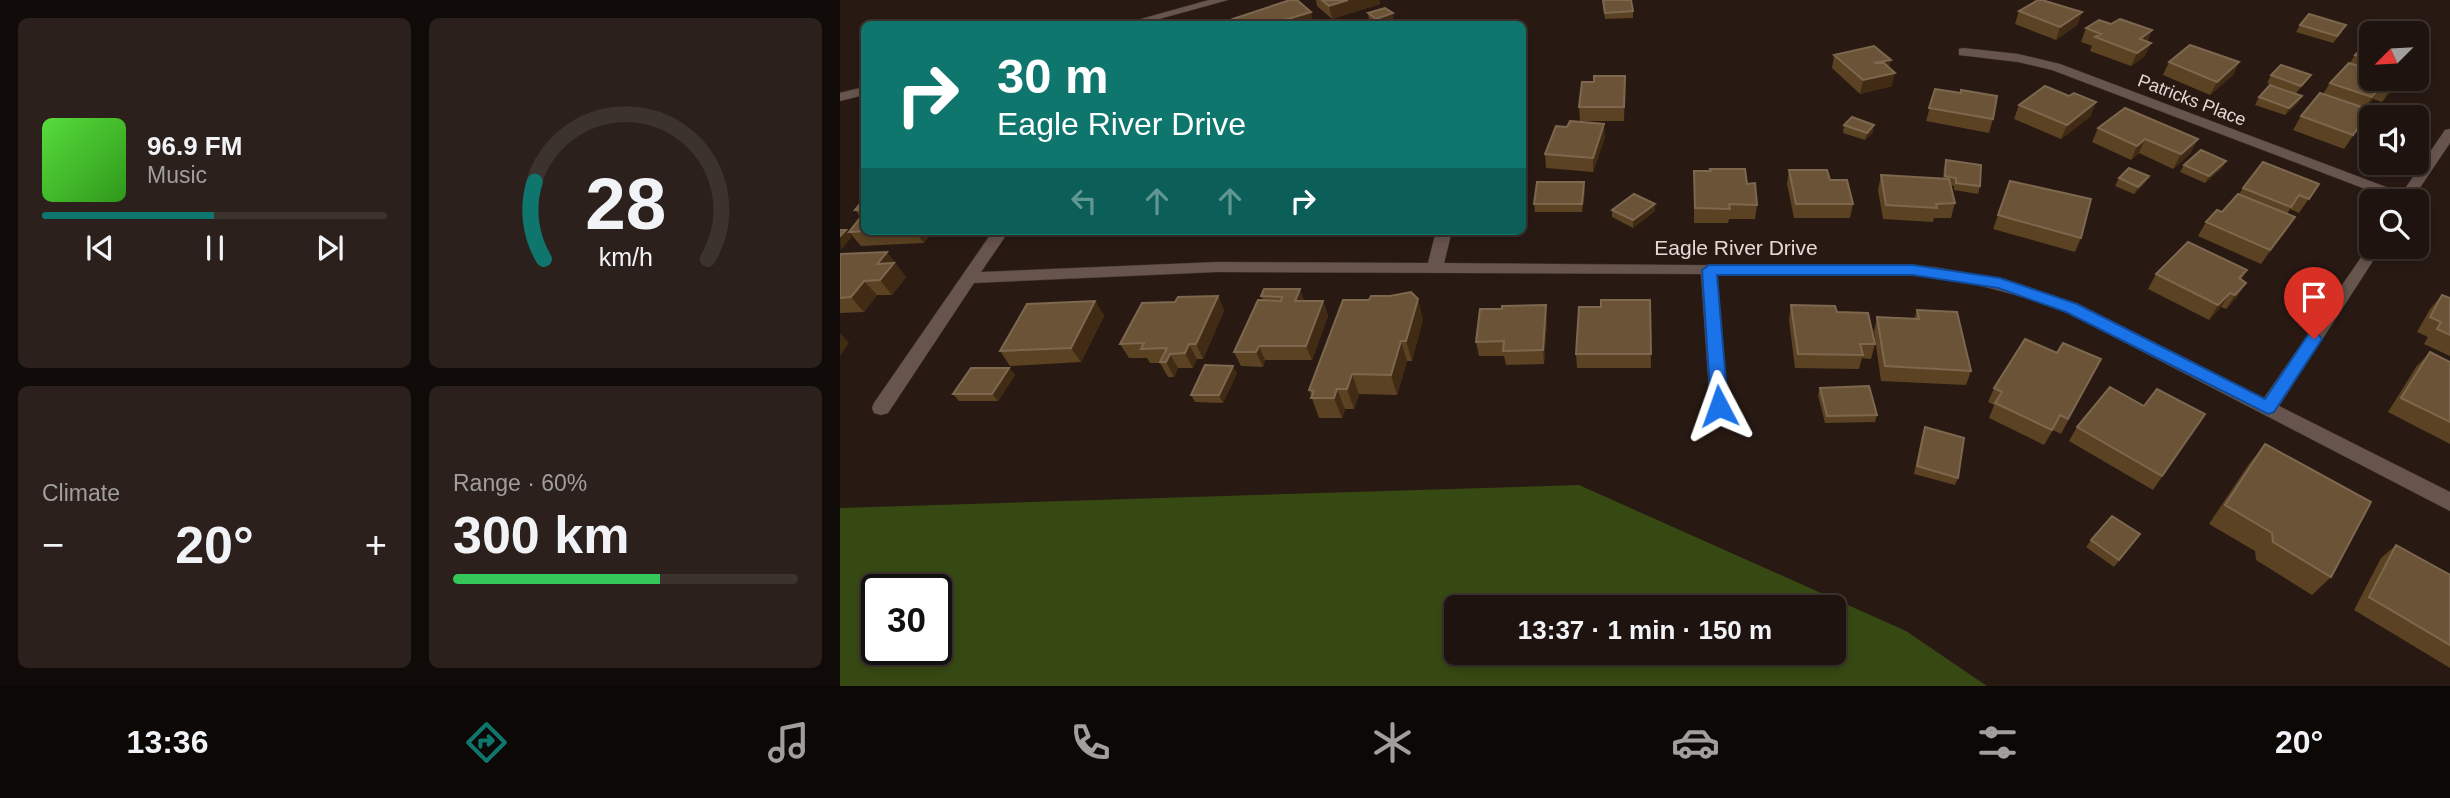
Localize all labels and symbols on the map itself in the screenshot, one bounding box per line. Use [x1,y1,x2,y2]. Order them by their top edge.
north arrow [2359,21,2429,91]
street label: Patricks Place [2135,70,2249,130]
street label: Eagle River Drive [1654,236,1818,259]
pin [2284,267,2344,339]
position arrow [1682,369,1756,443]
speed limit sign: 30 [861,574,952,665]

